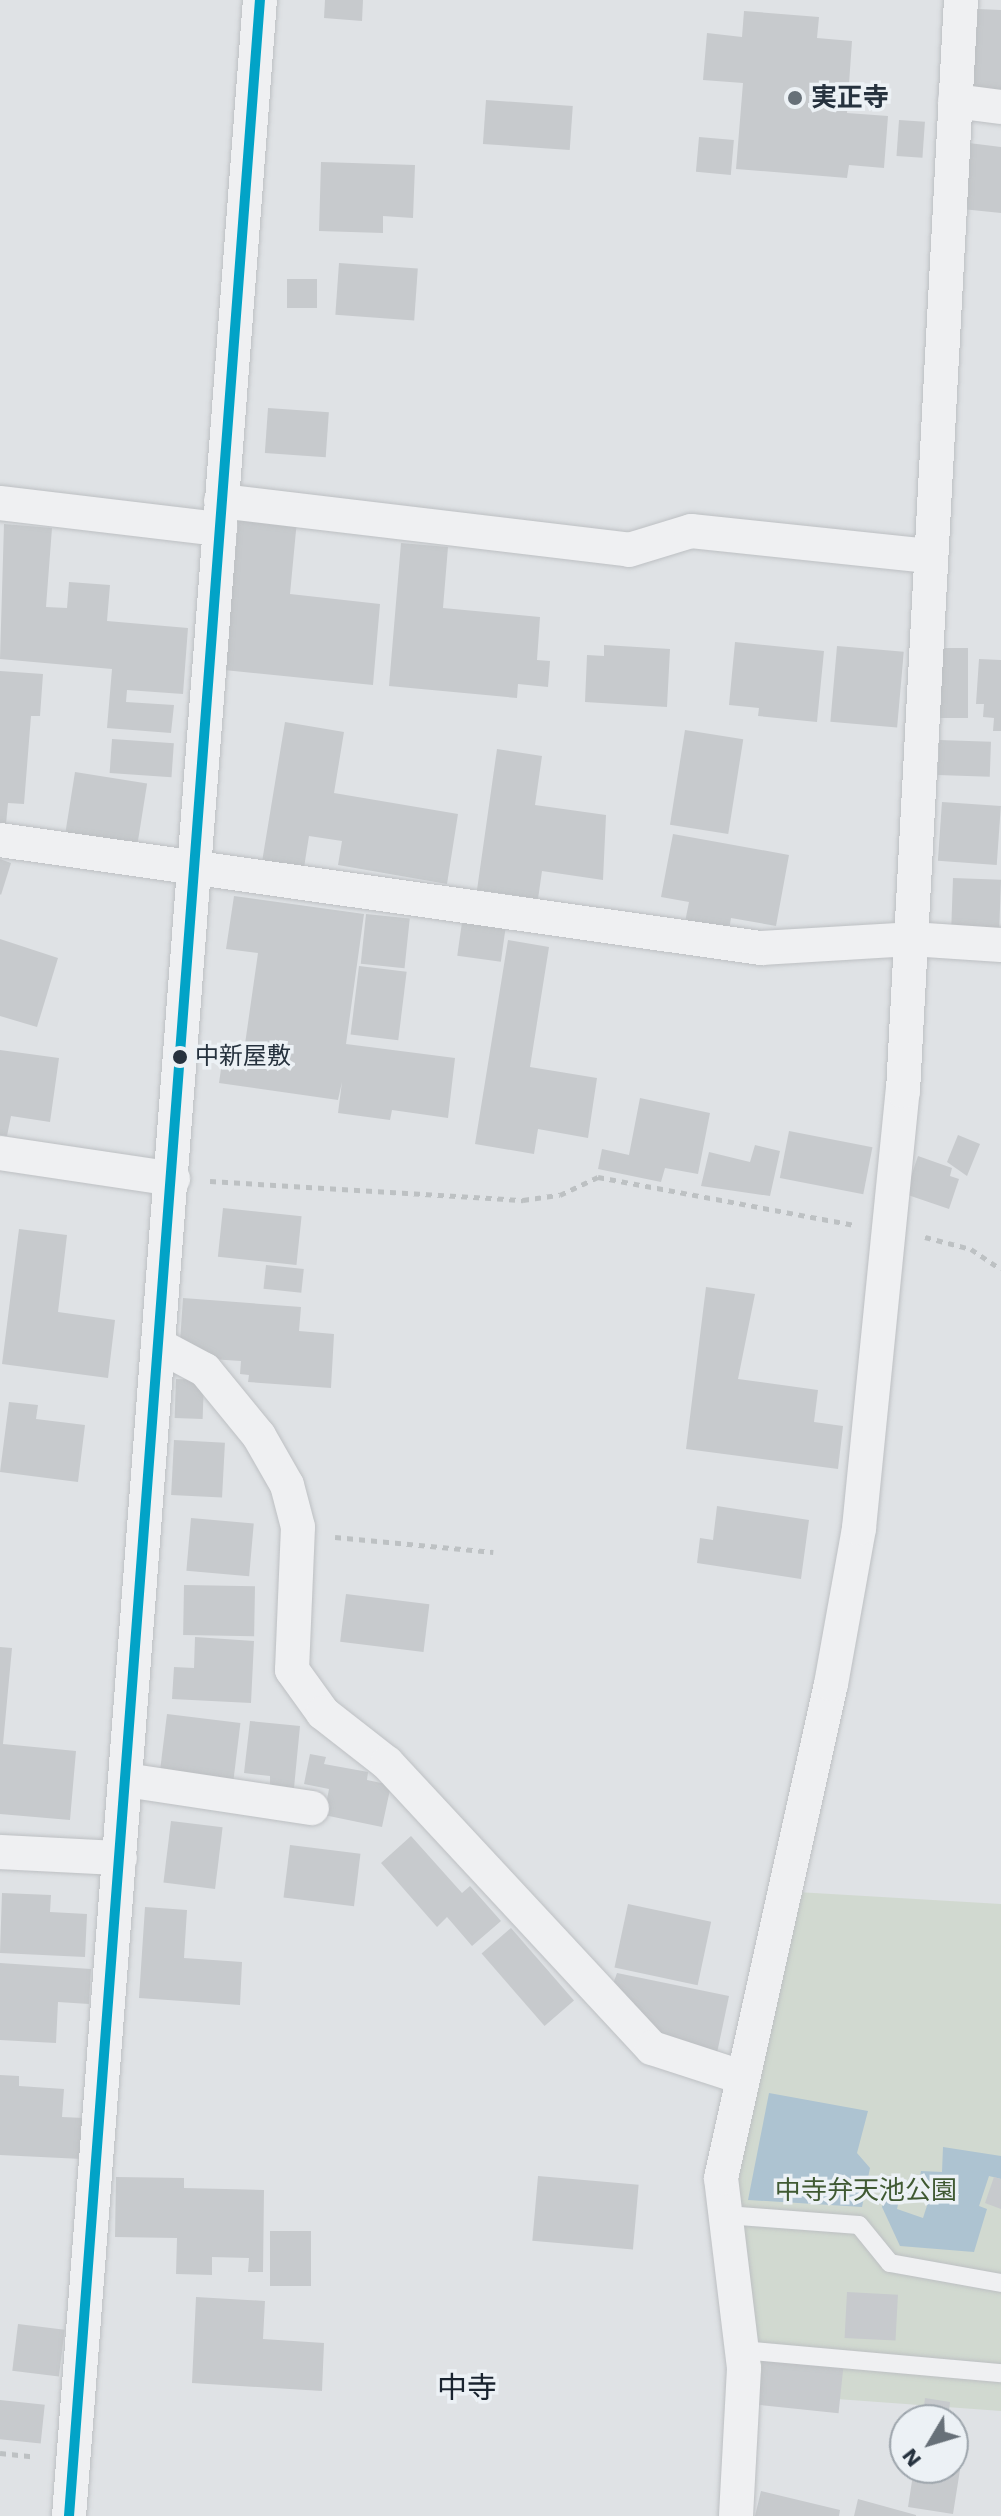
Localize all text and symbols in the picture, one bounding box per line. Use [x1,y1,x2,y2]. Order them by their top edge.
place label: 実正寺 [811,82,889,114]
marker: 実正寺 [786,89,804,107]
place label: 中新屋敷 [195,1043,291,1071]
marker: 中新屋敷 [172,1049,188,1065]
park label: 中寺弁天池公園 [775,2175,957,2207]
district label: 中寺 [437,2370,497,2406]
north arrow [889,2404,969,2484]
text: N [896,2444,926,2472]

